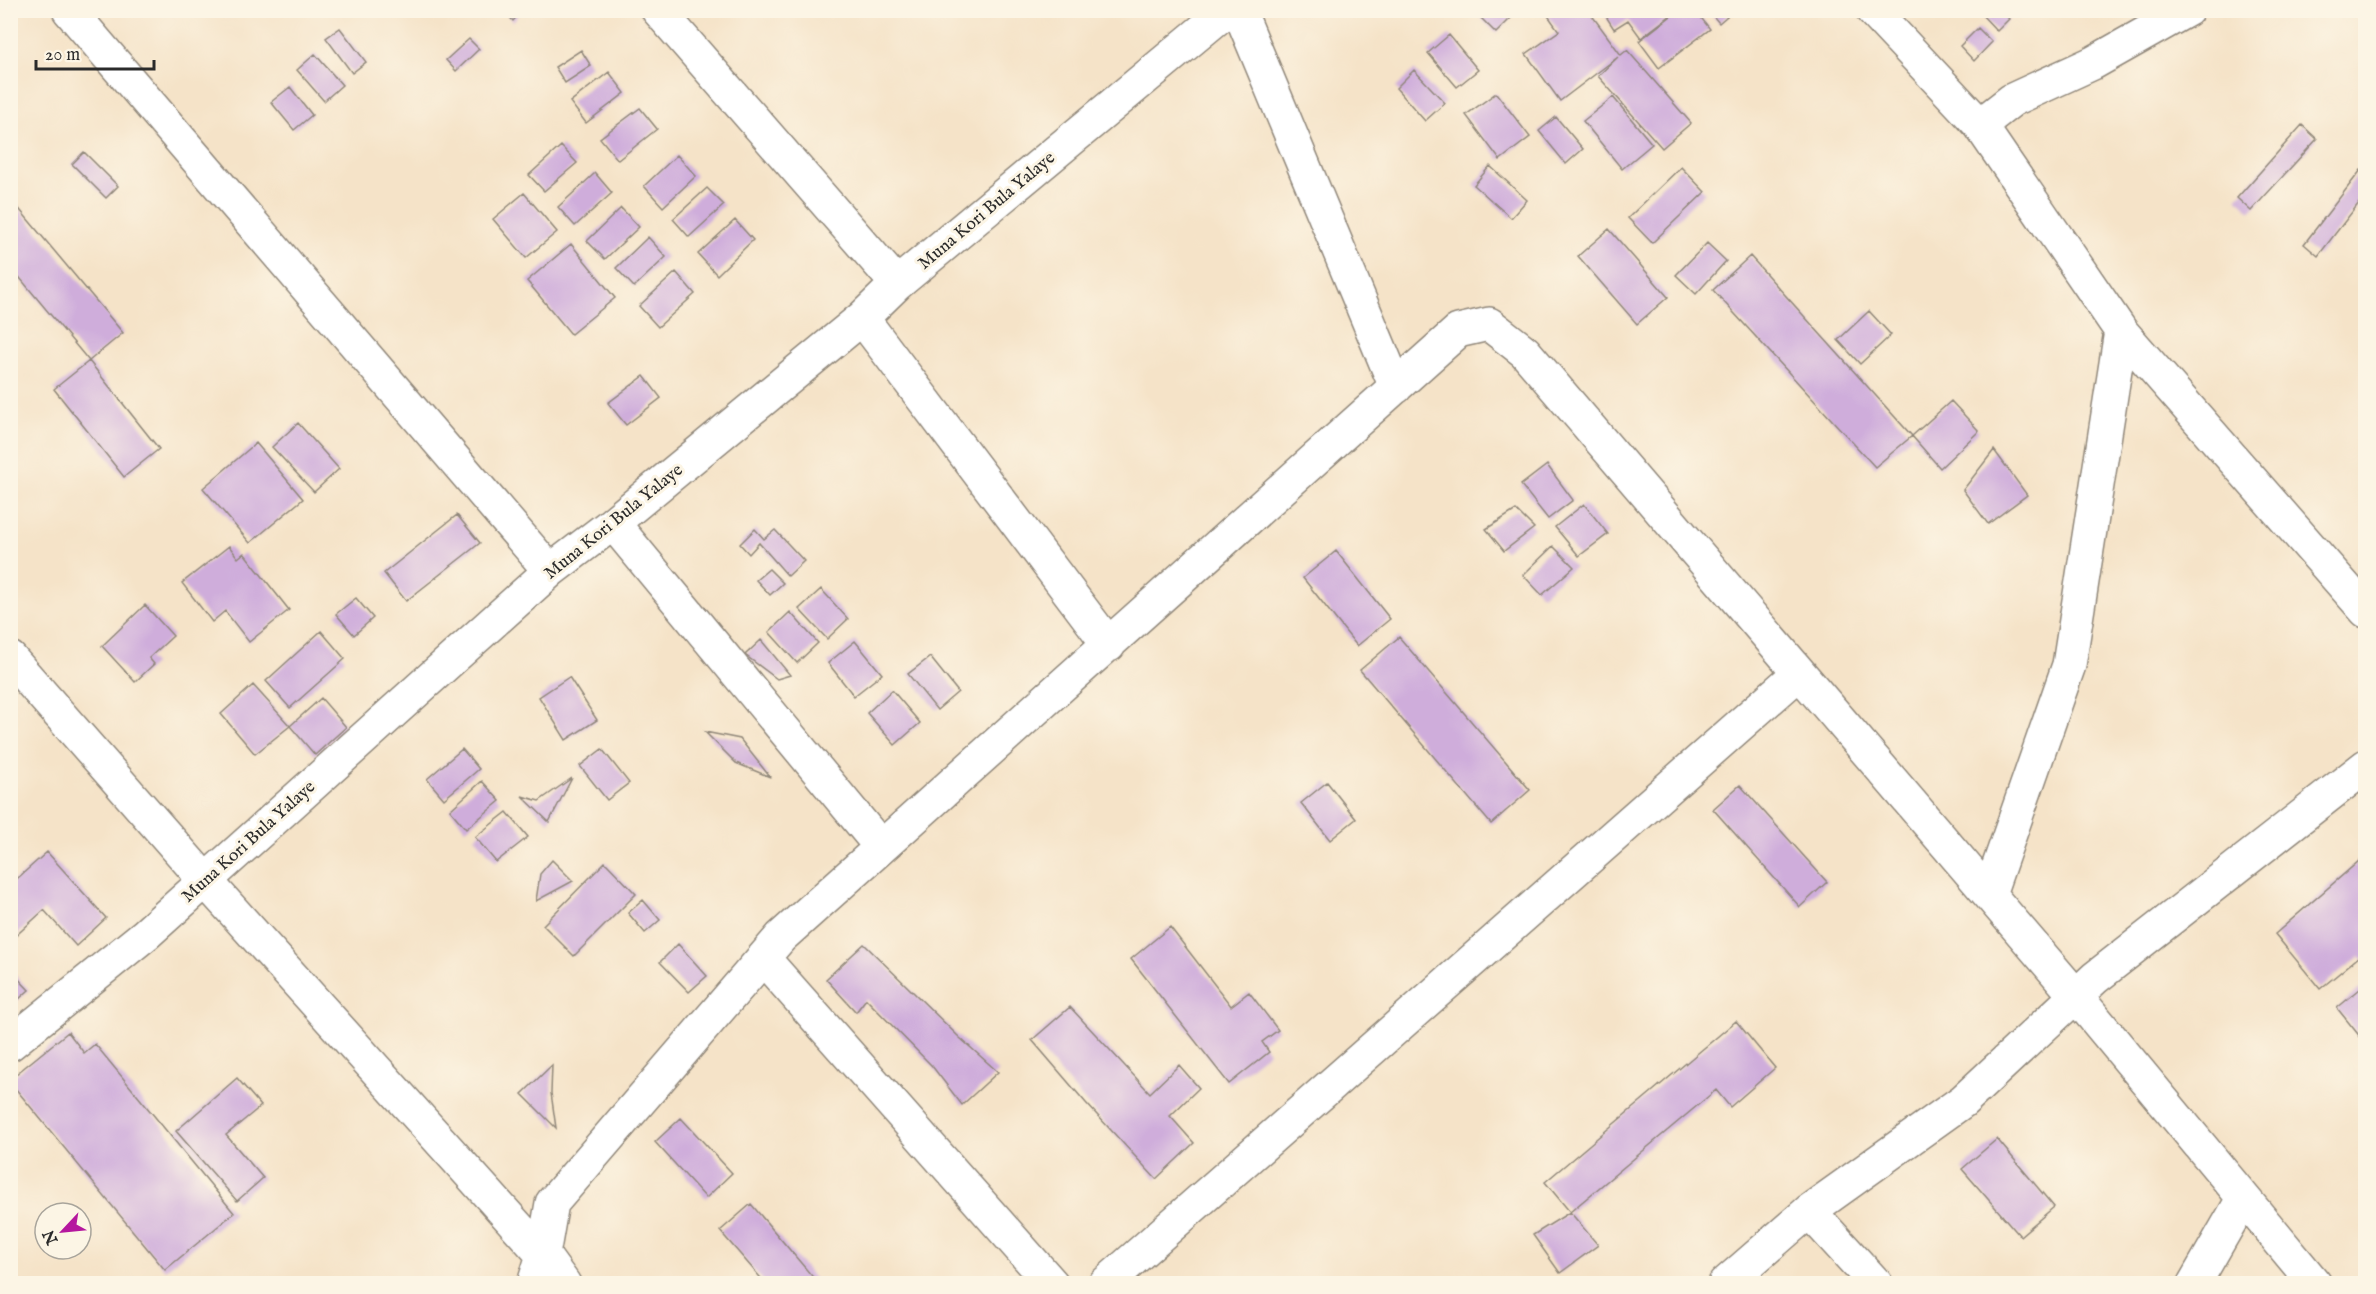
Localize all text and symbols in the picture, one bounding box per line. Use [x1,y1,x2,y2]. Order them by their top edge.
scale bar [36,33,154,71]
text: 20 m [45,44,80,67]
street label: Muna Kori Bula Yalaye [914,147,1060,275]
street label: Muna Kori Bula Yalaye [540,459,688,585]
street label: Muna Kori Bula Yalaye [177,776,321,908]
north arrow [33,1201,93,1261]
text: N [39,1226,64,1248]

